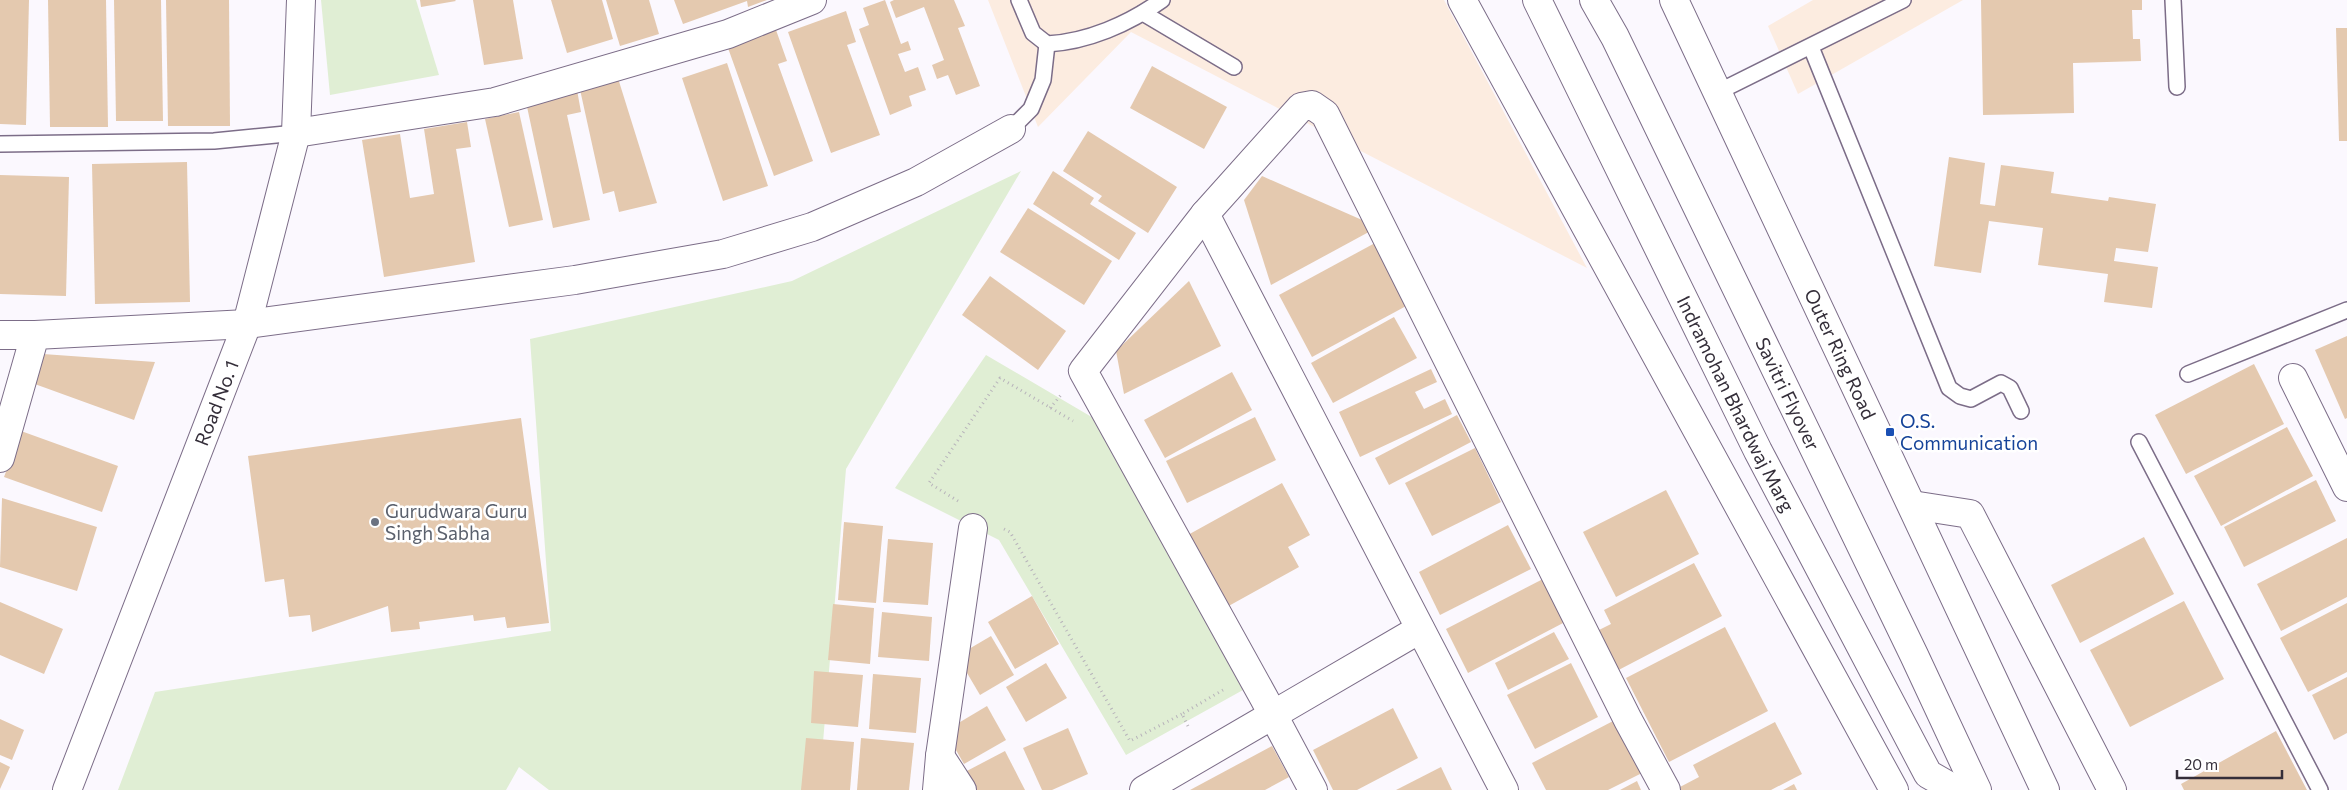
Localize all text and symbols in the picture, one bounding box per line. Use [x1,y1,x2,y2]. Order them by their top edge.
street label: Outer Ring Road [1800,285,1881,423]
street label: Indramohan Bhardwaj Marg [1673,292,1800,515]
street label: Savitri Flyover [1751,333,1825,454]
street label: Road No. 1 [189,357,243,449]
place label: O.S. Communication [1900,409,2038,454]
marker: O.S. Communication [1884,426,1896,438]
place label: Gurudwara Guru Singh Sabha [385,499,527,544]
marker: Gurudwara Guru Singh Sabha [369,516,381,528]
scale bar [2177,748,2282,780]
text: 20 m [2184,755,2218,773]

